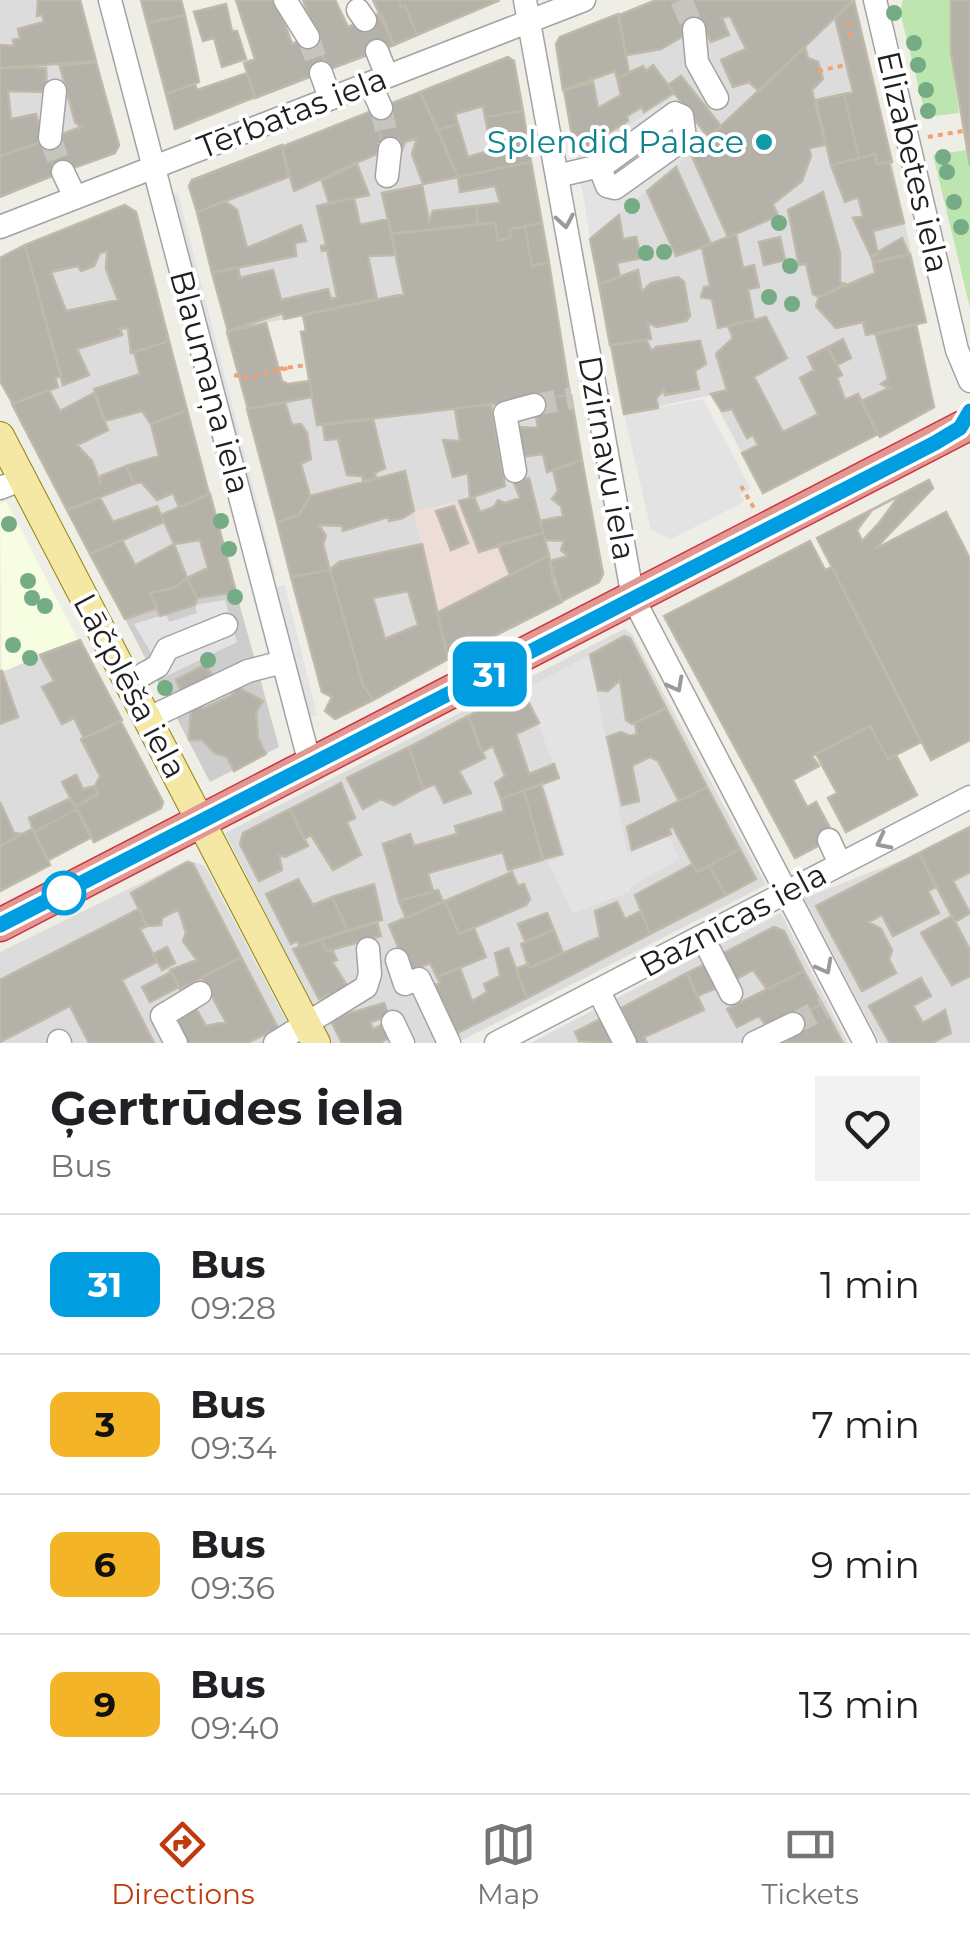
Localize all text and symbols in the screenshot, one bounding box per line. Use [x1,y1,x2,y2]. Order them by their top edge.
street label: Elizabetes iela [869,47,958,276]
street label: Tērbatas iela [192,59,392,167]
place label: Splendid Palace [487,122,744,161]
marker: Splendid Palace [753,131,775,153]
one-way arrow [554,212,575,229]
street label: Blaumaņa iela [162,266,259,498]
street label: Dzirnavu iela [570,353,645,563]
street label: Lāčplēša iela [65,587,195,785]
line badge: 31 [445,642,535,706]
text: 31 [473,653,507,696]
one-way arrow [664,674,683,693]
one-way arrow [876,830,894,849]
street label: Baznīcas iela [633,854,833,985]
unlabelled marker [43,872,85,914]
one-way arrow [813,957,832,975]
button: heart [815,1076,920,1181]
text: Ģertrūdes iela [50,1079,405,1137]
text: Bus [50,1146,111,1185]
text: Bus [190,1241,265,1288]
text: 1 min [820,1261,920,1308]
text: 31 [88,1263,122,1306]
text: 09:28 [190,1288,276,1327]
text: Bus [190,1381,265,1428]
text: 7 min [811,1401,920,1448]
text: 3 [95,1403,115,1446]
text: 09:34 [190,1428,277,1467]
text: Bus [190,1521,265,1568]
text: 9 min [811,1541,920,1588]
text: 6 [94,1543,116,1586]
text: 09:36 [190,1568,275,1607]
text: Bus [190,1661,265,1708]
text: 13 min [799,1681,920,1728]
text: 9 [94,1683,116,1726]
text: 09:40 [190,1708,280,1747]
tab: Directions [111,1817,255,1911]
tab: Map [477,1817,539,1911]
tab: Tickets [762,1817,859,1911]

